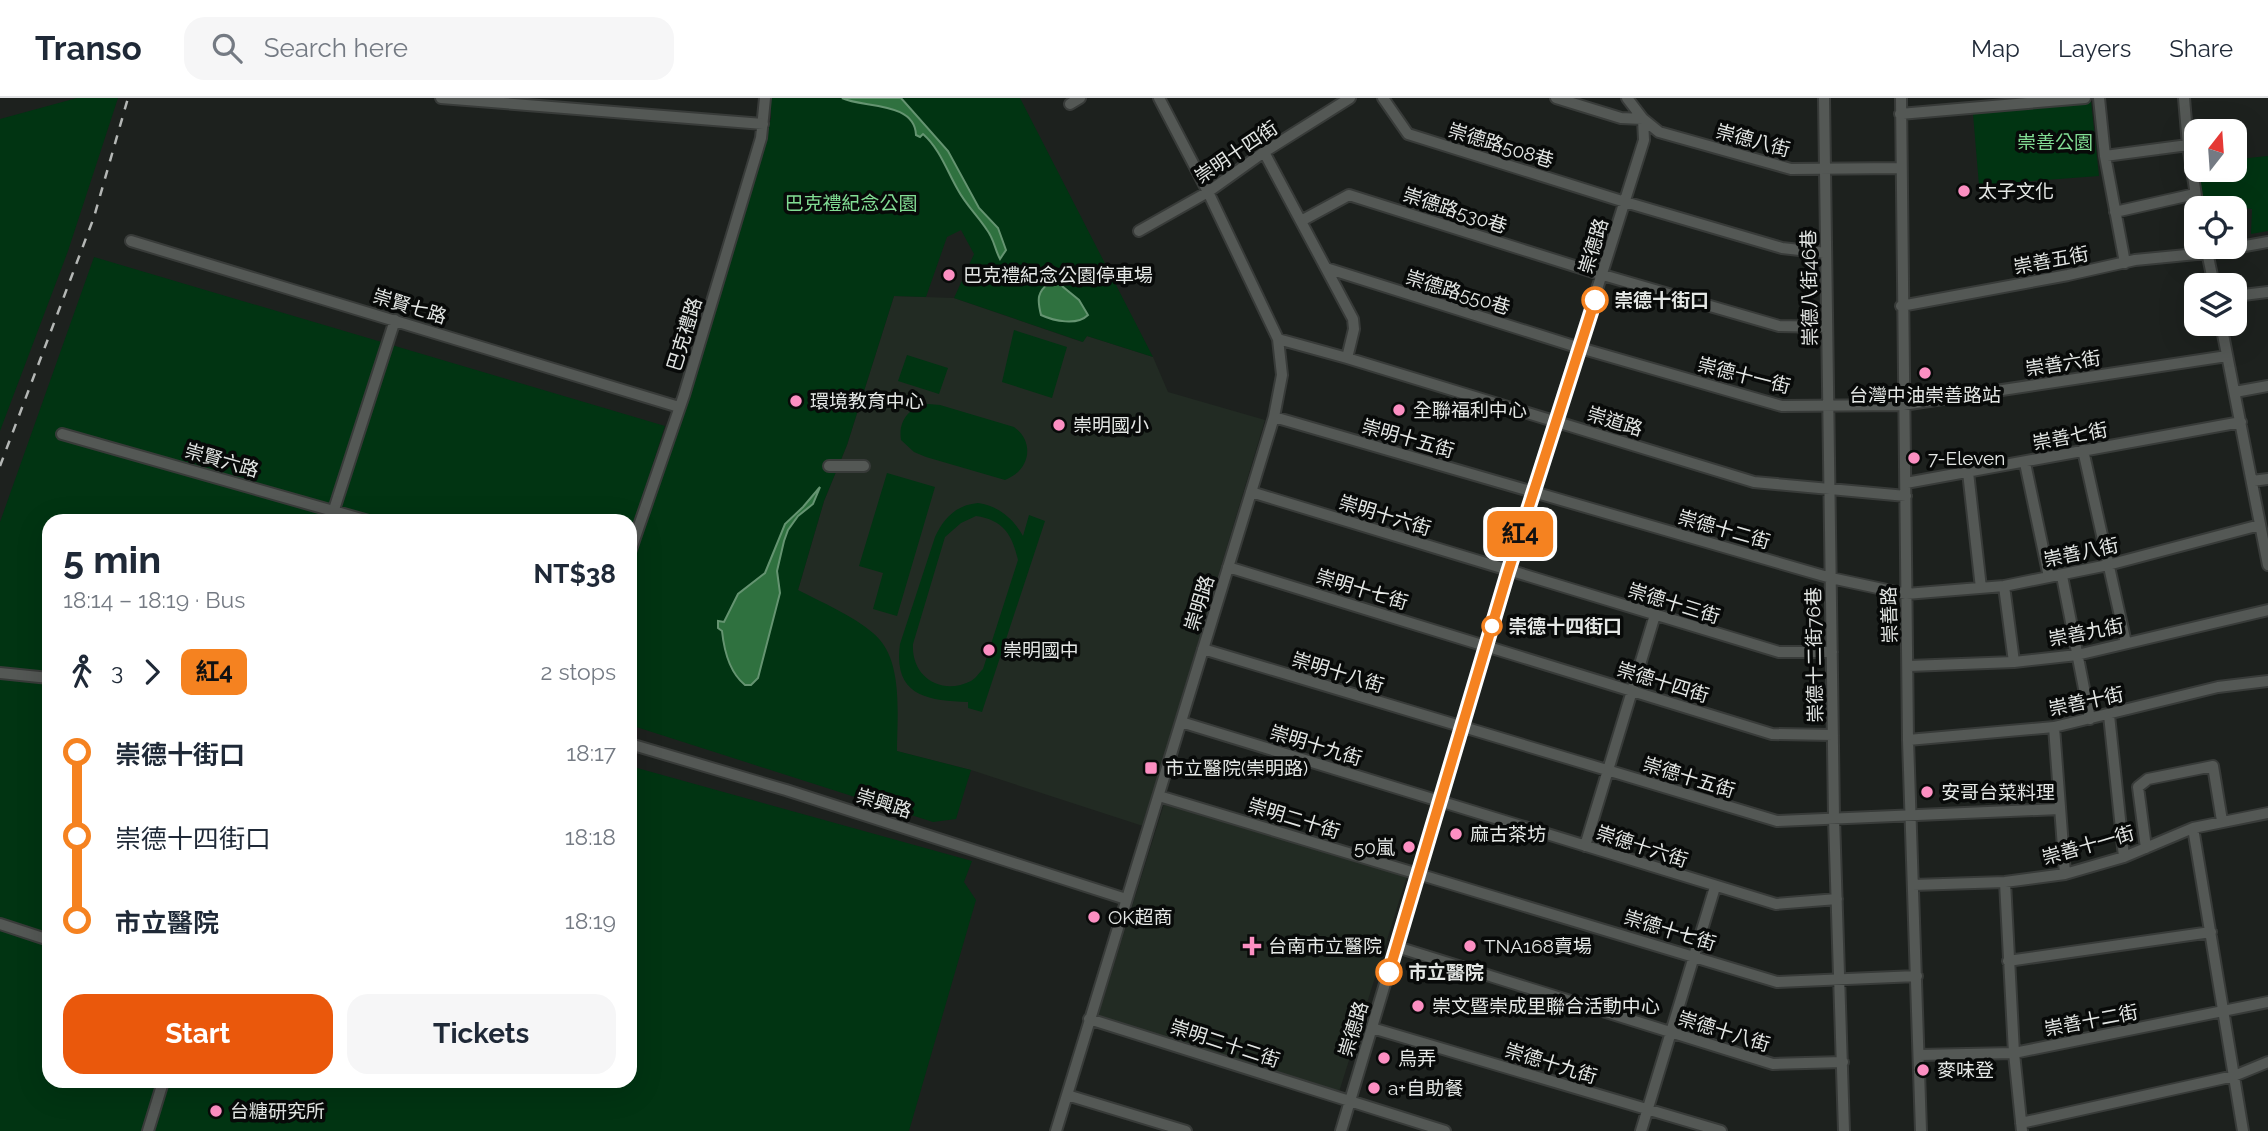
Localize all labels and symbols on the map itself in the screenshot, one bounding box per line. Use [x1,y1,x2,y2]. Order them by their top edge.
street label: 崇明十四街 [1190,116,1282,188]
street label: 崇德路508巷 [1446,119,1556,171]
north arrow [2184,119,2247,182]
street label: 崇德八街 [1713,120,1793,160]
park label: 崇善公園 [2017,131,2093,153]
place label: 太子文化 [1978,180,2054,202]
street label: 崇德路530巷 [1400,183,1510,237]
marker: 太子文化 [1956,183,1972,199]
park label: 巴克禮紀念公園 [784,192,918,214]
street label: 崇德路 [1574,216,1612,276]
street label: 崇德八街46巷 [1797,229,1821,347]
street label: 崇善五街 [2012,242,2090,278]
place label: 巴克禮紀念公園停車場 [963,264,1153,286]
street label: 崇德路550巷 [1403,266,1513,318]
marker: 巴克禮紀念公園停車場 [941,267,957,283]
street label: 崇賢七路 [370,284,450,328]
marker: 崇德十街口 [1582,287,1608,313]
place label: 崇德十街口 [1614,289,1709,311]
street label: 巴克禮路 [662,294,706,374]
street label: 崇善六街 [2024,346,2102,380]
street label: 崇德十一街 [1695,353,1793,397]
marker: 台灣中油崇善路站 [1917,365,1933,381]
place label: 台灣中油崇善路站 [1849,384,2001,406]
place label: 環境教育中心 [810,390,924,412]
marker: 環境教育中心 [788,393,804,409]
place label: 全聯福利中心 [1413,399,1527,421]
marker: 全聯福利中心 [1391,402,1407,418]
street label: 崇道路 [1585,402,1645,440]
place label: 崇明國小 [1073,414,1149,436]
street label: 崇明十五街 [1359,414,1457,462]
marker: 崇明國小 [1051,417,1067,433]
street label: 崇善七街 [2031,418,2109,454]
street label: 崇賢六路 [182,439,262,481]
place label: 7-Eleven [1928,447,2005,469]
marker: 7-Eleven [1906,450,1922,466]
street label: 崇明十六街 [1336,491,1434,539]
street label: 崇德十二街 [1675,505,1773,553]
line badge: 紅4 [1488,511,1552,557]
street label: 崇善八街 [2042,533,2120,571]
street label: 崇明十七街 [1313,565,1411,613]
street label: 崇明路 [1180,573,1218,633]
street label: 崇德十三街 [1625,579,1723,627]
street label: 崇善路 [1877,586,1901,644]
street label: 崇德十二街76巷 [1802,587,1826,723]
street label: 崇善九街 [2047,614,2125,650]
place label: 崇德十四街口 [1508,615,1622,637]
marker: 崇德十四街口 [1482,616,1502,636]
place label: 崇明國中 [1003,639,1079,661]
marker: 崇明國中 [981,642,997,658]
street label: 崇明十八街 [1289,648,1387,696]
street label: 崇德十四街 [1614,658,1712,706]
street label: 崇善十街 [2047,682,2125,720]
street label: 崇明十九街 [1267,721,1365,769]
street label: 崇德十五街 [1640,753,1738,801]
place label: 市立醫院(崇明路) [1165,757,1308,779]
marker: 市立醫院(崇明路) [1143,760,1159,776]
place label: 安哥台菜料理 [1941,781,2055,803]
street label: 崇興路 [854,784,914,822]
marker: 安哥台菜料理 [1919,784,1935,800]
street label: 崇明二十街 [1245,794,1343,842]
street label: 崇德十六街 [1593,821,1691,871]
street label: 崇善十一街 [2039,821,2137,869]
place label: 麻古茶坊 [1470,823,1546,845]
marker: 麻古茶坊 [1448,826,1464,842]
place label: 50嵐 [1354,836,1395,858]
marker: 50嵐 [1401,839,1417,855]
place label: OK超商 [1108,906,1173,928]
street label: 崇德十七街 [1621,906,1719,954]
marker: OK超商 [1086,909,1102,925]
place label: 台南市立醫院 [1268,935,1382,957]
place label: TNA168賣場 [1484,935,1592,957]
marker: 台南市立醫院 [1242,936,1262,956]
marker: TNA168賣場 [1462,938,1478,954]
marker: 市立醫院 [1376,959,1402,985]
place label: 市立醫院 [1408,961,1484,983]
place label: 崇文暨崇成里聯合活動中心 [1432,995,1660,1017]
marker: 崇文暨崇成里聯合活動中心 [1410,998,1426,1014]
street label: 崇德路 [1334,999,1372,1059]
street label: 崇善十二街 [2042,1000,2140,1040]
street label: 崇德十八街 [1675,1007,1773,1055]
street label: 崇明二十二街 [1167,1015,1283,1071]
street label: 崇德十九街 [1502,1039,1600,1087]
place label: 烏弄 [1398,1047,1436,1069]
marker: 烏弄 [1376,1050,1392,1066]
place label: 麥味登 [1937,1059,1994,1081]
marker: 麥味登 [1915,1062,1931,1078]
place label: a+自助餐 [1388,1077,1463,1099]
marker: a+自助餐 [1366,1080,1382,1096]
place label: 台糖研究所 [230,1100,325,1122]
marker: 台糖研究所 [208,1103,224,1119]

